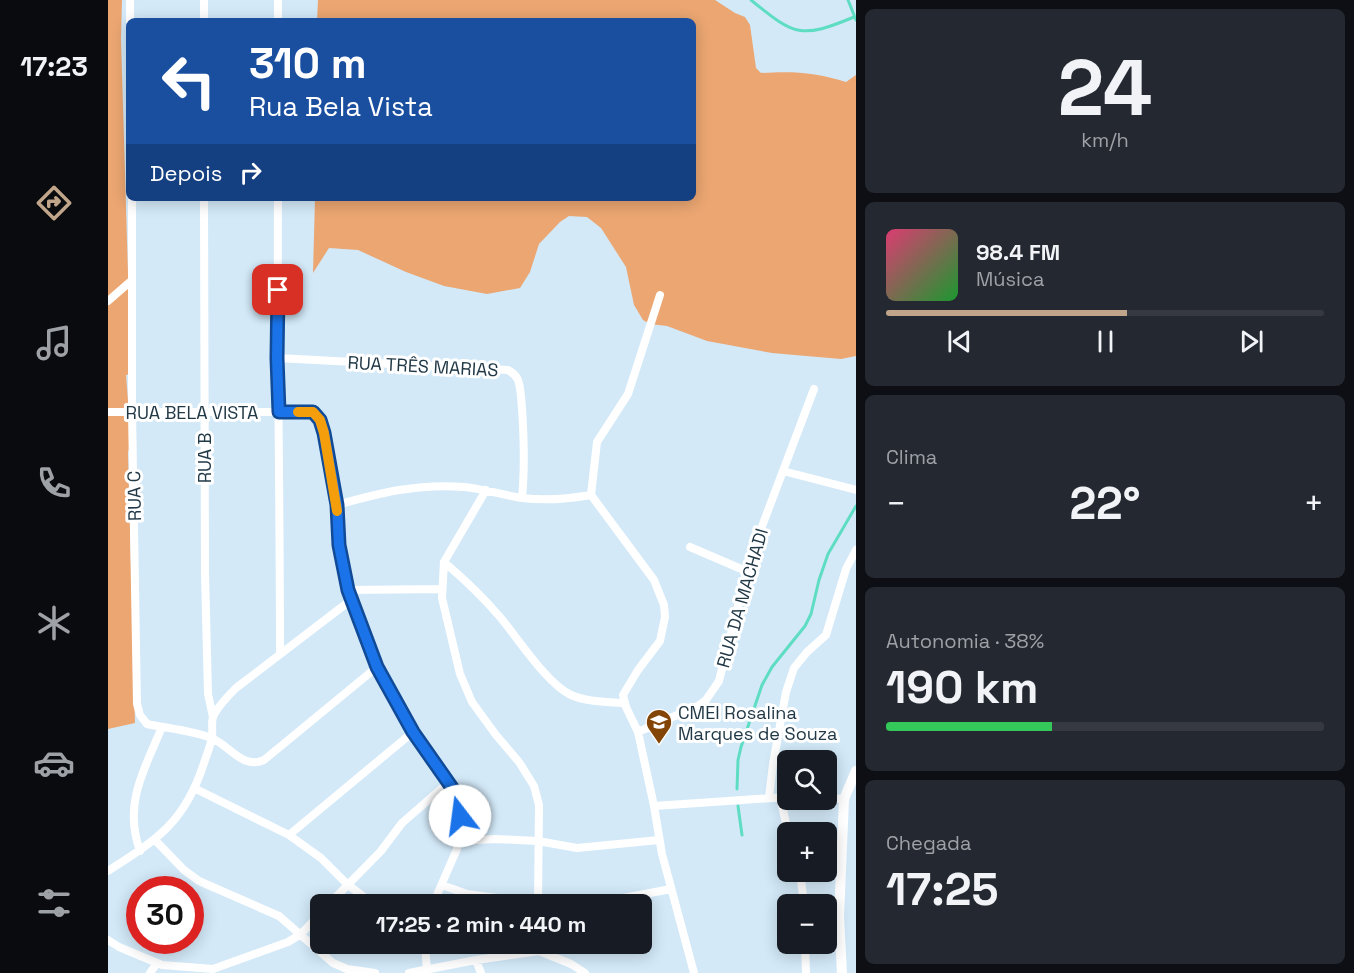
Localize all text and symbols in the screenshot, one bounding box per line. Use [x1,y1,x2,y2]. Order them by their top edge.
text: 310 m [249,37,367,90]
text: 24 [1058,38,1152,138]
icon: left [150,42,228,120]
text: 17:23 [20,49,88,84]
text: Rua Bela Vista [249,89,433,124]
text: km/h [1081,127,1129,153]
icon: right [234,156,267,189]
text: Depois [150,159,222,187]
icon: directions [33,182,75,224]
text: 98.4 FM [976,238,1060,266]
pin [252,264,303,315]
text: Música [976,266,1044,292]
icon: arrive [261,273,294,306]
icon: music [33,322,75,364]
icon: previous [943,325,976,358]
icon: pause [1089,325,1122,358]
icon: next [1235,325,1268,358]
street label: RUA TRÊS MARIAS [347,351,499,381]
street label: RUA BELA VISTA [126,401,258,424]
street label: RUA B [193,433,216,483]
text: Clima [886,444,937,470]
icon: phone [33,462,75,504]
street label: RUA C [122,471,146,521]
text: 22° [1069,475,1141,532]
text: − [886,483,906,525]
text: + [1304,483,1324,525]
street label: RUA DA MACHADI [711,526,773,670]
icon: climate [33,602,75,644]
text: Autonomia · 38% [886,628,1044,654]
text: 190 km [886,659,1039,716]
place label: CMEI Rosalina Marques de Souza [678,701,837,745]
school or university icon: CMEI Rosalina Marques de Souza [644,707,674,745]
icon: car [33,742,75,784]
map controls [777,750,837,954]
button: search [777,750,837,810]
position arrow [428,784,492,848]
button: + [777,822,837,882]
text: Chegada [886,830,971,856]
text: 17:25 [886,861,998,918]
speed limit sign: 30 [126,876,204,954]
icon: filters [33,882,75,924]
button: − [777,894,837,954]
text: 17:25 · 2 min · 440 m [376,910,586,938]

